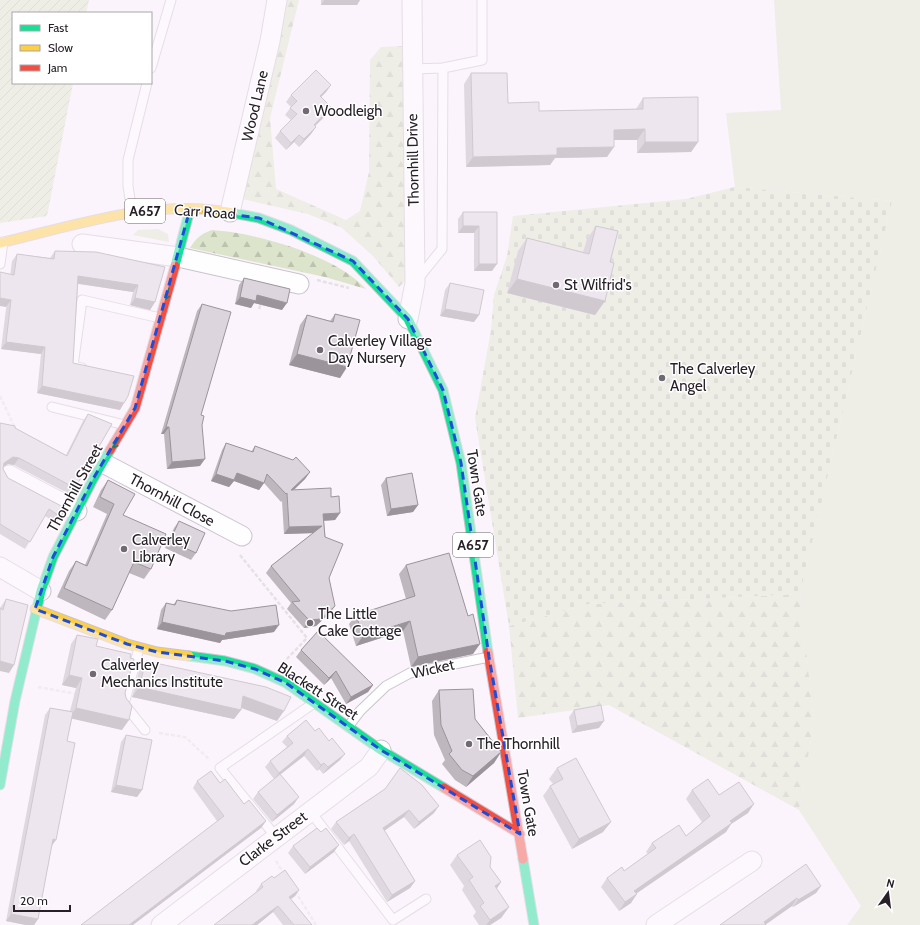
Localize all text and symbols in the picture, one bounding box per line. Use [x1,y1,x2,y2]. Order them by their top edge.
legend [12,12,152,84]
text: Fast [48,20,68,35]
text: Slow [48,40,73,55]
text: Jam [47,60,67,75]
street label: Wood Lane [238,68,272,143]
place label: Woodleigh [314,102,382,120]
marker: Woodleigh [301,106,311,116]
street label: Thornhill Drive [403,113,423,207]
road number: A657 [125,199,165,223]
street label: Carr Road [174,201,236,223]
place label: St Wilfrid's [564,276,632,294]
marker: St Wilfrid's [551,280,561,290]
one-way arrow [163,288,170,301]
place label: Calverley Village Day Nursery [328,332,432,367]
marker: Calverley Village Day Nursery [315,345,325,355]
place label: The Calverley Angel [670,360,756,395]
marker: The Calverley Angel [657,373,667,383]
one-way arrow [111,437,119,449]
street label: Thornhill Street [43,441,107,535]
street label: Town Gate [463,448,491,518]
street label: Thornhill Close [126,470,218,530]
place label: Calverley Library [132,531,191,566]
road number: A657 [453,533,493,557]
marker: Calverley Library [119,544,129,554]
place label: The Little Cake Cottage [318,605,402,640]
marker: The Little Cake Cottage [305,618,315,628]
street label: Wicket [410,655,456,683]
place label: Calverley Mechanics Institute [101,656,223,691]
street label: Blackett Street [274,658,362,724]
marker: Calverley Mechanics Institute [88,669,98,679]
place label: The Thornhill [477,735,560,753]
marker: The Thornhill [464,739,474,749]
street label: Town Gate [513,768,543,838]
street label: Clarke Street [235,808,311,870]
north arrow [868,873,908,913]
text: N [885,876,896,891]
scale bar [14,887,70,913]
text: 20 m [20,893,48,908]

